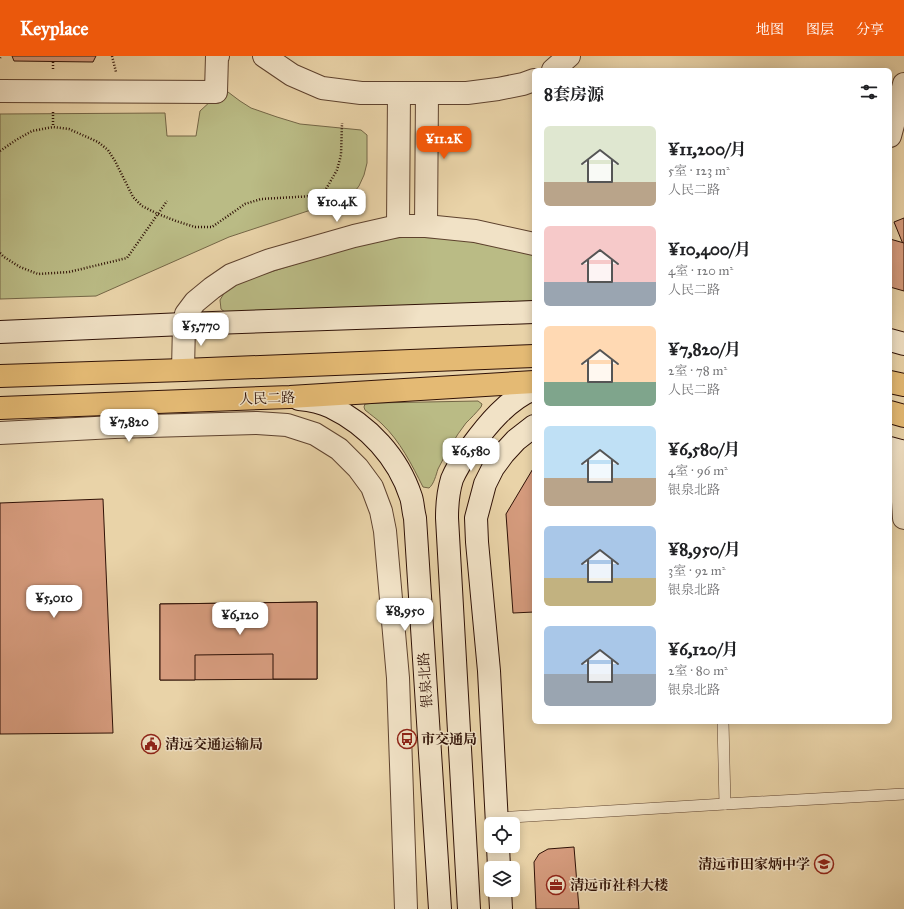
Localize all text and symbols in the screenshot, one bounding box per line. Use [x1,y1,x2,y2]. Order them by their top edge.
text: Keyplace [20,17,88,40]
text: 地图 [756,21,784,38]
text: 图层 [806,21,834,38]
text: 分享 [856,21,884,38]
icon: filters [858,81,880,103]
text: 8套房源 [544,84,604,105]
pin: ¥11.2K [411,126,477,160]
text: ¥11.2K [425,131,463,147]
text: ¥11,200/月 [668,139,747,160]
icon: home [576,142,624,190]
text: 5室 · 123 m² [668,163,730,179]
text: 人民二路 [668,182,720,198]
pin: ¥10.4K [304,189,370,223]
text: ¥10.4K [317,194,357,210]
text: ¥10,400/月 [668,239,751,260]
icon: home [576,242,624,290]
text: 4室 · 120 m² [668,263,733,279]
text: 人民二路 [668,282,720,298]
pin: ¥5,770 [168,313,234,347]
text: ¥5,770 [182,318,220,334]
text: ¥7,820/月 [668,339,741,360]
icon: home [576,342,624,390]
text: 2室 · 78 m² [668,363,727,379]
text: 人民二路 [668,382,720,398]
street label: 人民二路 [239,389,295,408]
pin: ¥7,820 [96,409,162,443]
text: ¥7,820 [109,414,149,430]
pin: ¥6,580 [438,438,504,472]
text: ¥6,580/月 [668,439,740,460]
icon: home [576,442,624,490]
text: ¥6,580 [452,443,490,459]
text: 4室 · 96 m² [668,463,728,479]
text: 银泉北路 [668,482,720,498]
text: ¥8,950/月 [668,539,741,560]
icon: home [576,542,624,590]
text: 3室 · 92 m² [668,563,726,579]
text: 银泉北路 [668,582,720,598]
pin: ¥5,010 [21,585,87,619]
text: ¥5,010 [35,590,73,606]
pin: ¥8,950 [372,598,438,632]
pin: ¥6,120 [207,602,273,636]
text: ¥8,950 [385,603,425,619]
text: ¥6,120 [221,607,259,623]
text: ¥6,120/月 [668,639,739,660]
icon: home [576,642,624,690]
street label: 银泉北路 [415,651,436,708]
text: 2室 · 80 m² [668,663,728,679]
text: 银泉北路 [668,682,720,698]
bus stop icon: 市交通局 [396,728,418,750]
place label: 市交通局 [421,731,477,748]
public building icon: 清远交通运输局 [140,733,162,755]
place label: 清远交通运输局 [165,736,263,753]
map controls [484,817,520,897]
button: locate [484,817,520,853]
school or university icon: 清远市田家炳中学 [813,853,835,875]
place label: 清远市田家炳中学 [698,856,810,873]
button: layers [484,861,520,897]
office icon: 清远市社科大楼 [545,874,567,896]
place label: 清远市社科大楼 [570,877,668,894]

